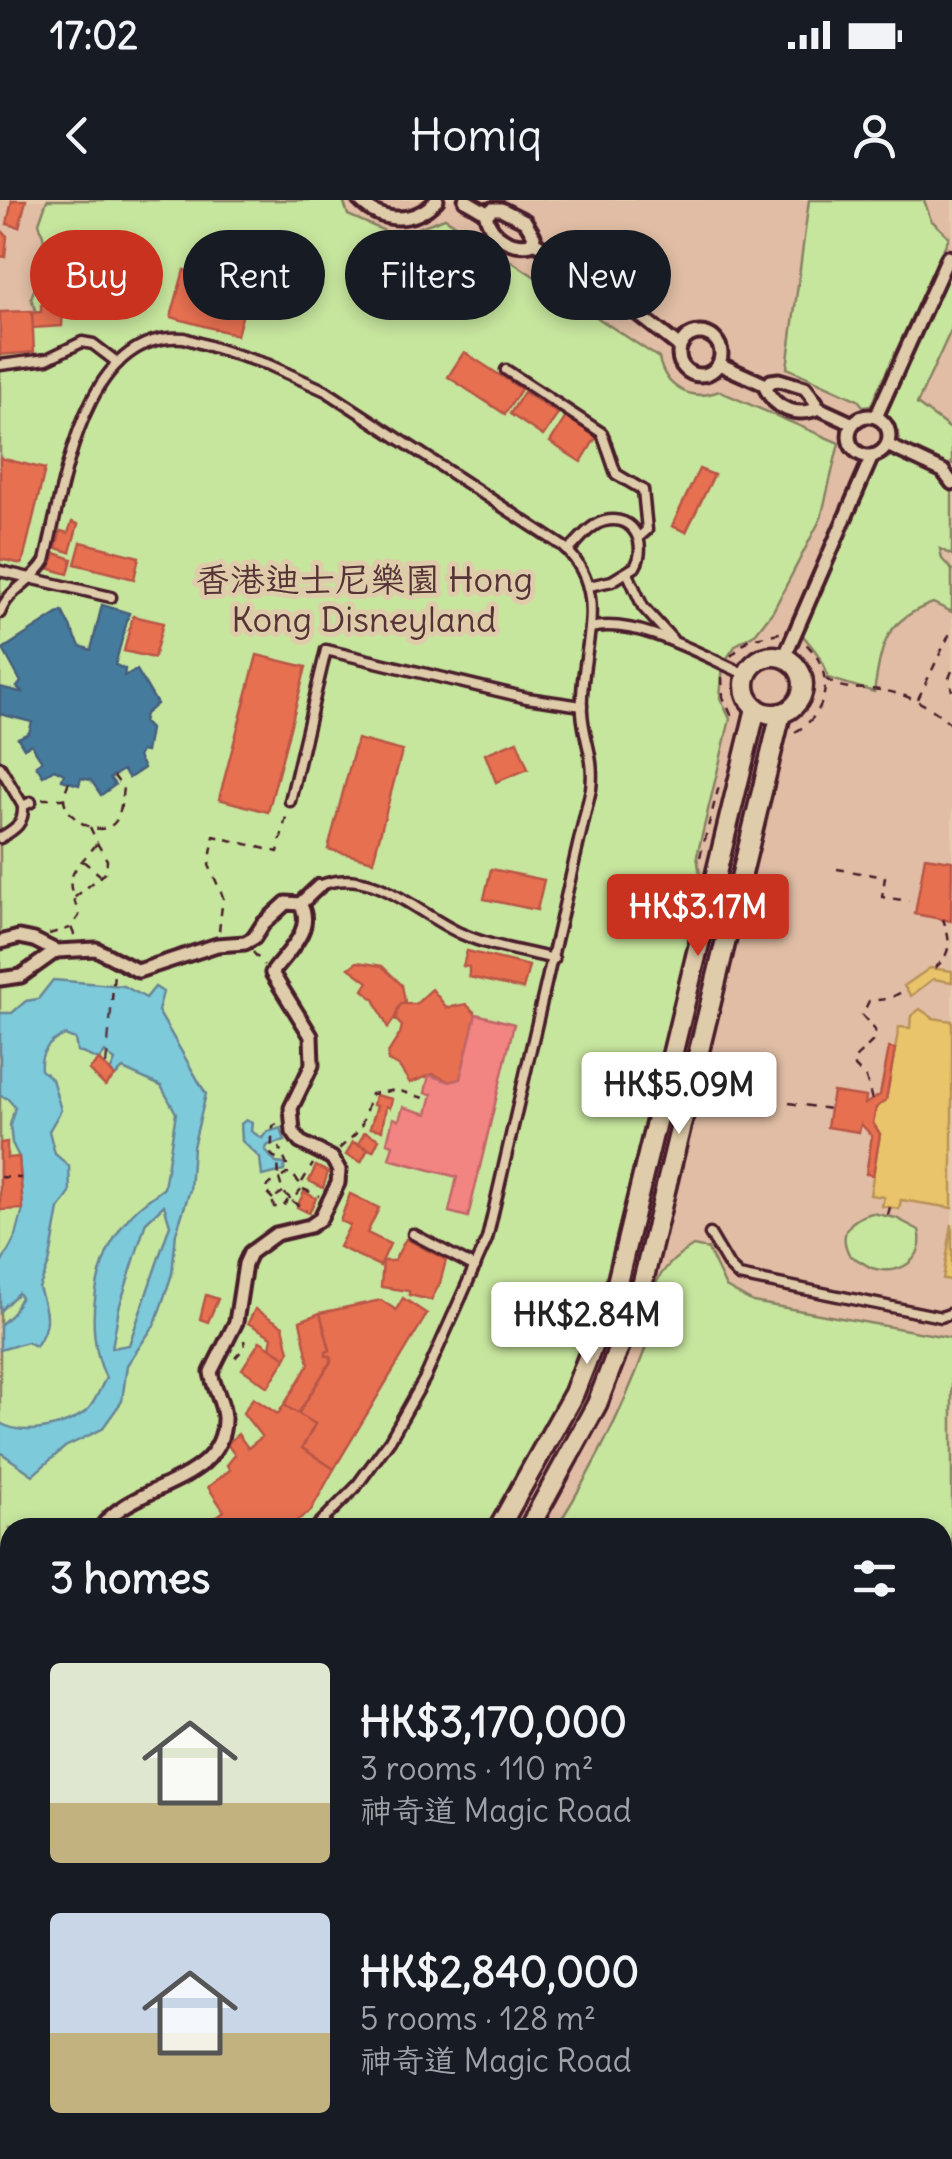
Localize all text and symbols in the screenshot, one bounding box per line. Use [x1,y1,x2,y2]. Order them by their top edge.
text: 17:02 [50,12,138,59]
text: Homiq [410,107,542,163]
icon: back [50,108,105,163]
icon: person [847,108,902,163]
chip: Buy [30,230,163,320]
chip: Rent [183,230,325,320]
chip: Filters [345,230,511,320]
chip: New [531,230,671,320]
park label: 香港迪士尼樂園 Hong Kong Disneyland [195,557,533,641]
pin: HK$3.17M [595,874,801,959]
text: HK$3.17M [629,886,767,927]
pin: HK$5.09M [576,1052,782,1137]
text: HK$5.09M [604,1064,754,1105]
pin: HK$2.84M [484,1282,690,1367]
text: HK$2.84M [513,1294,661,1335]
icon: filters [847,1551,902,1606]
text: 3 homes [50,1552,210,1604]
text: HK$3,170,000 [360,1696,627,1748]
icon: home [130,1703,250,1823]
text: 3 rooms · 110 m² [360,1748,594,1789]
text: 神奇道 Magic Road [360,1790,631,1831]
text: HK$2,840,000 [360,1946,639,1998]
icon: home [130,1953,250,2073]
text: 5 rooms · 128 m² [360,1998,596,2039]
text: 神奇道 Magic Road [360,2040,631,2081]

